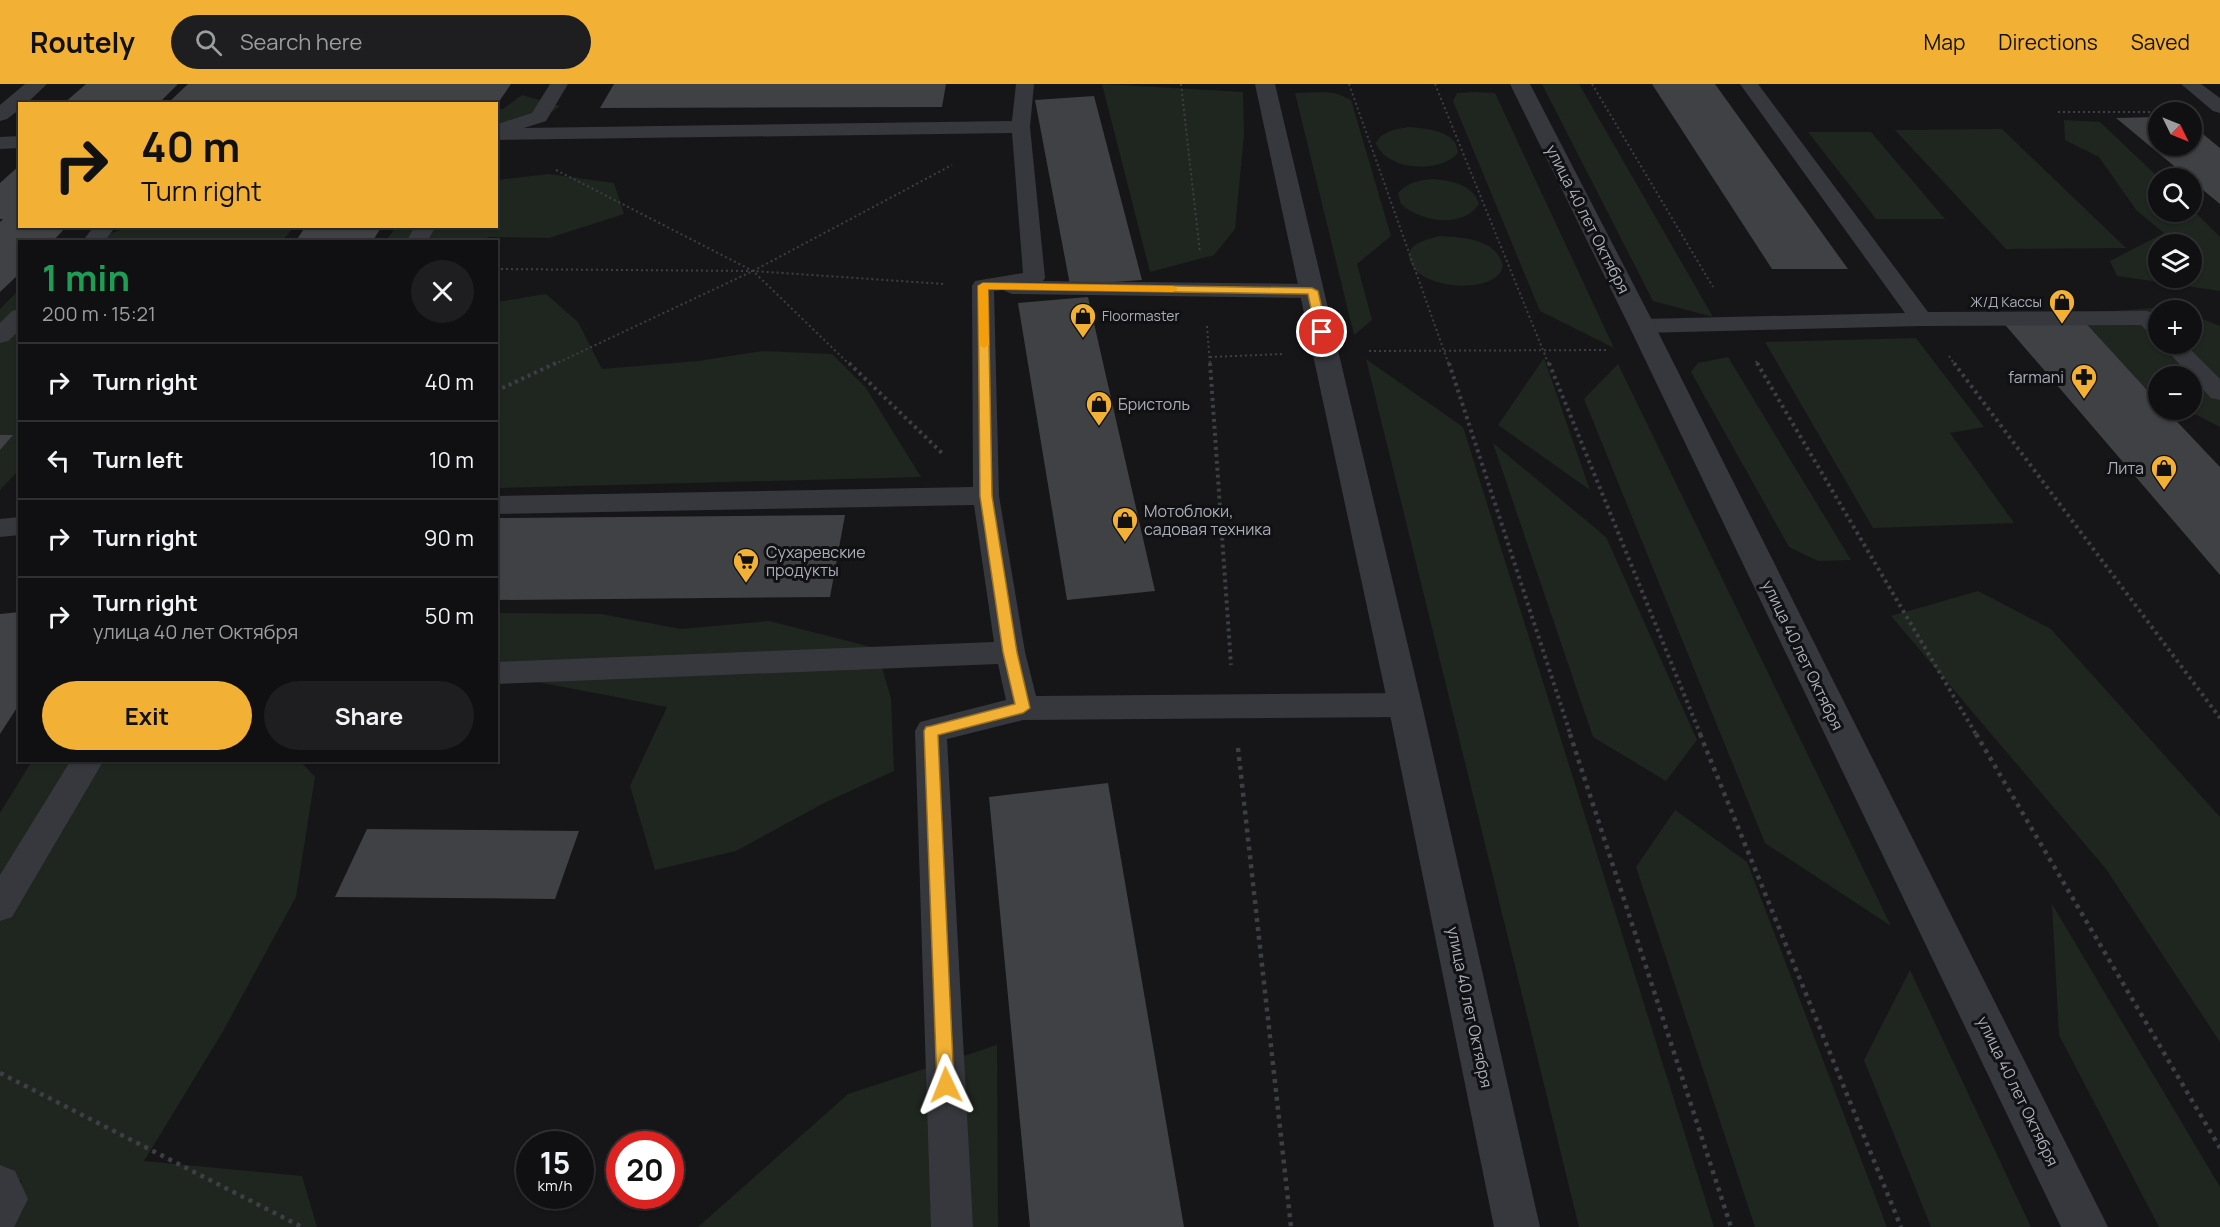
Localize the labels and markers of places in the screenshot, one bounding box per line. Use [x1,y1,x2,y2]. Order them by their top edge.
shop icon: Ж/Д Кассы [2047,287,2077,325]
place label: Ж/Д Кассы [1970,292,2042,311]
shop icon: Floormaster [1068,301,1098,339]
place label: Floormaster [1102,306,1179,325]
pin [1296,306,1347,357]
pharmacy icon: farmani [2069,362,2099,400]
place label: farmani [2008,366,2064,388]
shop icon: Бристоль [1084,389,1114,427]
place label: Бристоль [1118,393,1190,415]
shop icon: Лита [2149,453,2179,491]
place label: Лита [2107,457,2144,479]
place label: Мотоблоки, садовая техника [1144,500,1271,540]
shop icon: Мотоблоки, садовая техника [1110,505,1140,543]
place label: Сухаревские продукты [766,541,866,581]
supermarket icon: Сухаревские продукты [731,546,761,584]

